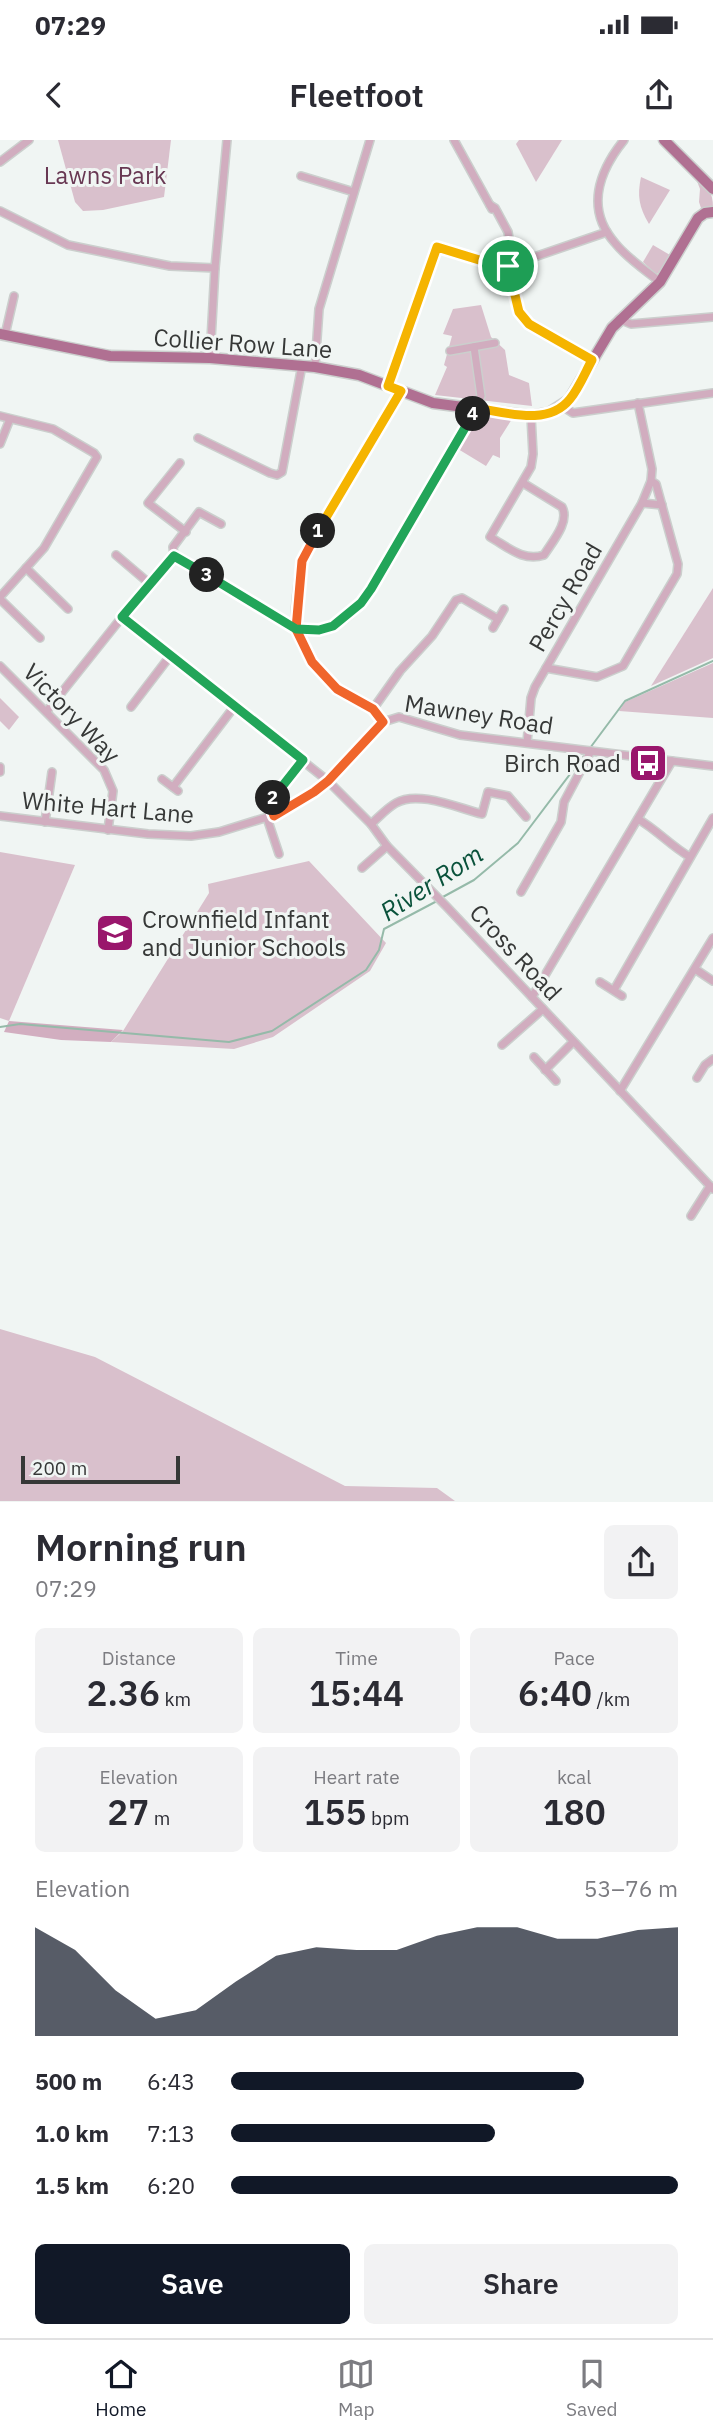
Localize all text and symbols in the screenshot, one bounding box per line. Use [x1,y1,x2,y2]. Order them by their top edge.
text: 07:29 [35,8,106,42]
text: Fleetfoot [289,74,424,116]
icon: back [35,76,73,114]
icon: share [640,76,678,114]
park label: Lawns Park [44,159,167,191]
pin [478,236,538,296]
icon: arrive [489,247,527,285]
street label: Collier Row Lane [153,321,333,365]
pin: 4 [456,396,490,432]
text: 4 [467,401,478,425]
pin: 1 [300,514,336,548]
text: 1 [312,518,323,542]
street label: Percy Road [521,537,609,657]
pin: 3 [190,558,224,592]
text: 3 [201,562,212,586]
street label: Victory Way [16,656,128,770]
street label: Mawney Road [402,686,556,742]
bus stop icon: Birch Road [627,742,669,784]
place label: Birch Road [504,747,621,779]
pin: 2 [256,780,290,816]
street label: White Hart Lane [21,784,195,830]
text: 2 [267,785,278,809]
water label: River Rom [373,836,489,928]
street label: Cross Road [463,897,569,1007]
place label: Crownfield Infant and Junior Schools [142,903,346,963]
school or university icon: Crownfield Infant and Junior Schools [94,912,136,954]
scale bar [21,1452,180,1484]
text: 200 m [32,1456,87,1480]
text: Morning run [35,1522,247,1571]
button: share [604,1525,678,1599]
text: 07:29 [35,1573,97,1603]
text: Distance [102,1646,176,1670]
text: Time [335,1646,378,1670]
text: Pace [553,1646,595,1670]
text: 2.36 [87,1670,160,1716]
text: 15:44 [309,1670,404,1716]
text: 6:40 [518,1670,592,1716]
text: km [160,1687,191,1711]
text: /km [592,1687,630,1711]
text: Elevation [99,1765,178,1789]
text: Heart rate [313,1765,400,1789]
text: kcal [557,1765,591,1789]
text: 27 [107,1789,149,1835]
text: 155 [303,1789,366,1835]
text: 180 [543,1789,606,1835]
text: m [149,1806,170,1830]
text: bpm [366,1806,410,1830]
text: Elevation [35,1873,130,1903]
text: 53–76 m [584,1873,678,1903]
text: 500 m [35,2066,102,2096]
text: 6:43 [147,2066,195,2096]
text: 1.0 km [35,2118,109,2148]
text: 7:13 [147,2118,195,2148]
text: 1.5 km [35,2170,109,2200]
text: 6:20 [147,2170,195,2200]
button: Save [35,2244,350,2324]
button: Share [364,2244,678,2324]
tab: Home [95,2355,146,2421]
tab: Map [337,2355,375,2421]
tab: Saved [566,2355,618,2421]

